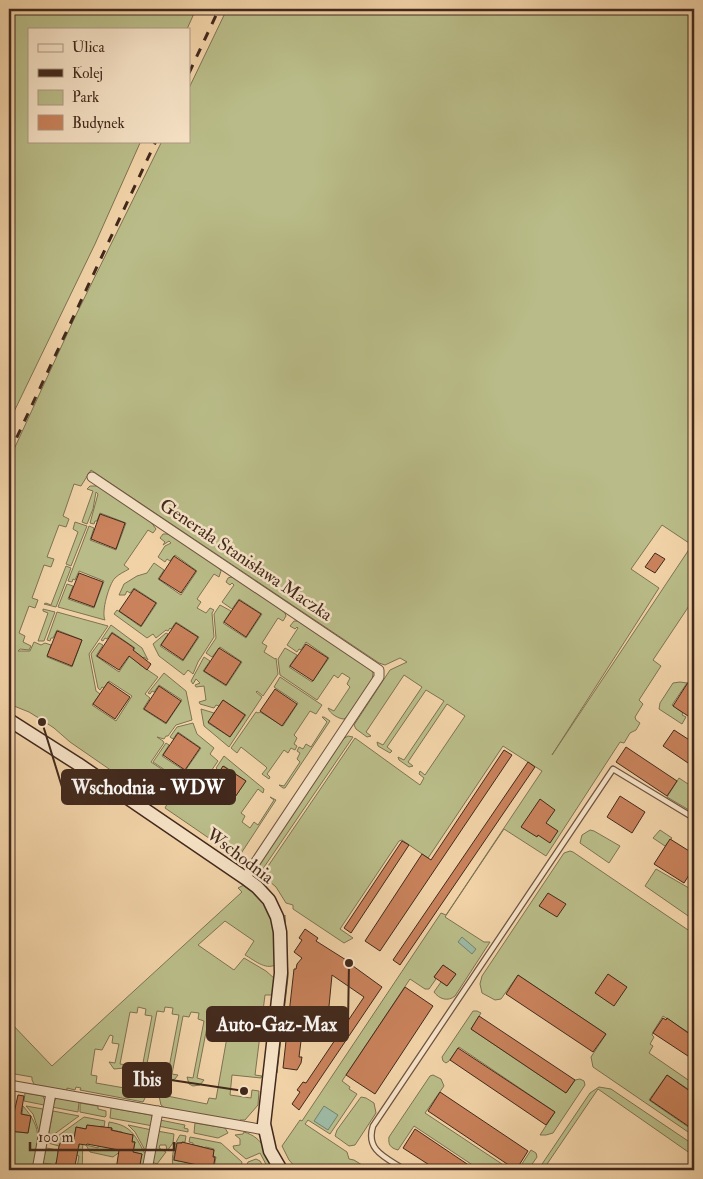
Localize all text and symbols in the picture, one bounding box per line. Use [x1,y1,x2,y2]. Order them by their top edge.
legend [28,28,190,142]
text: Ulica [72,38,105,57]
text: Kolej [72,64,103,83]
text: Park [72,88,99,107]
text: Budynek [72,114,125,133]
street label: Generała Stanisława Maczka [155,494,337,627]
callout: Wschodnia - WDW [62,770,235,804]
text: Wschodnia - WDW [71,776,226,800]
street label: Wschodnia [201,823,279,889]
callout: Auto-Gaz-Max [207,1007,348,1041]
text: Auto-Gaz-Max [216,1013,338,1037]
callout: Ibis [123,1063,171,1097]
text: Ibis [133,1068,162,1092]
scale bar [30,1119,174,1151]
text: 100 m [38,1128,74,1147]

